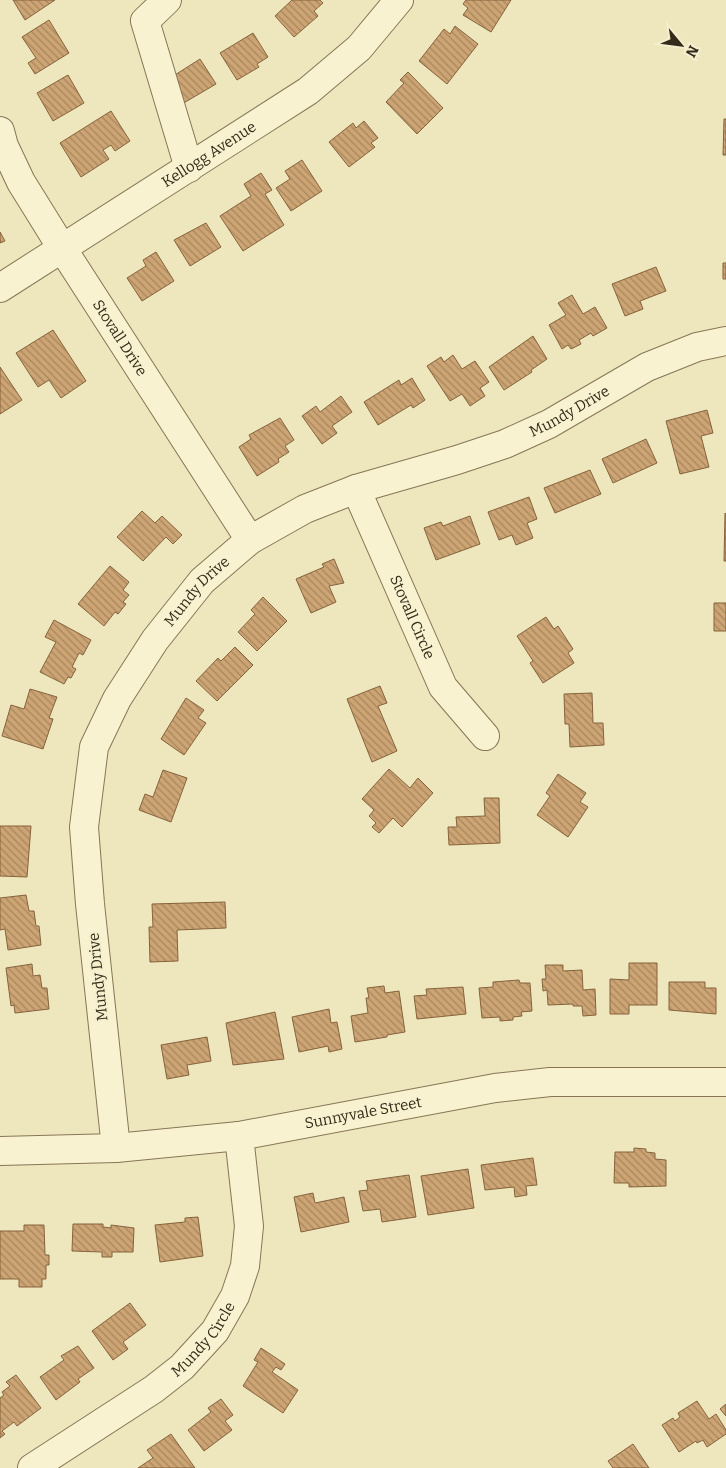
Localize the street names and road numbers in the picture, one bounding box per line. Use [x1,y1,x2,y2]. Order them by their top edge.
street label: Kellogg Avenue [158,118,259,191]
street label: Stovall Drive [89,297,151,379]
street label: Mundy Drive [527,382,613,441]
street label: Mundy Drive [160,553,233,630]
street label: Stovall Circle [386,572,439,662]
street label: Mundy Drive [84,932,112,1022]
street label: Sunnyvale Street [303,1093,424,1132]
street label: Mundy Circle [168,1299,239,1381]

